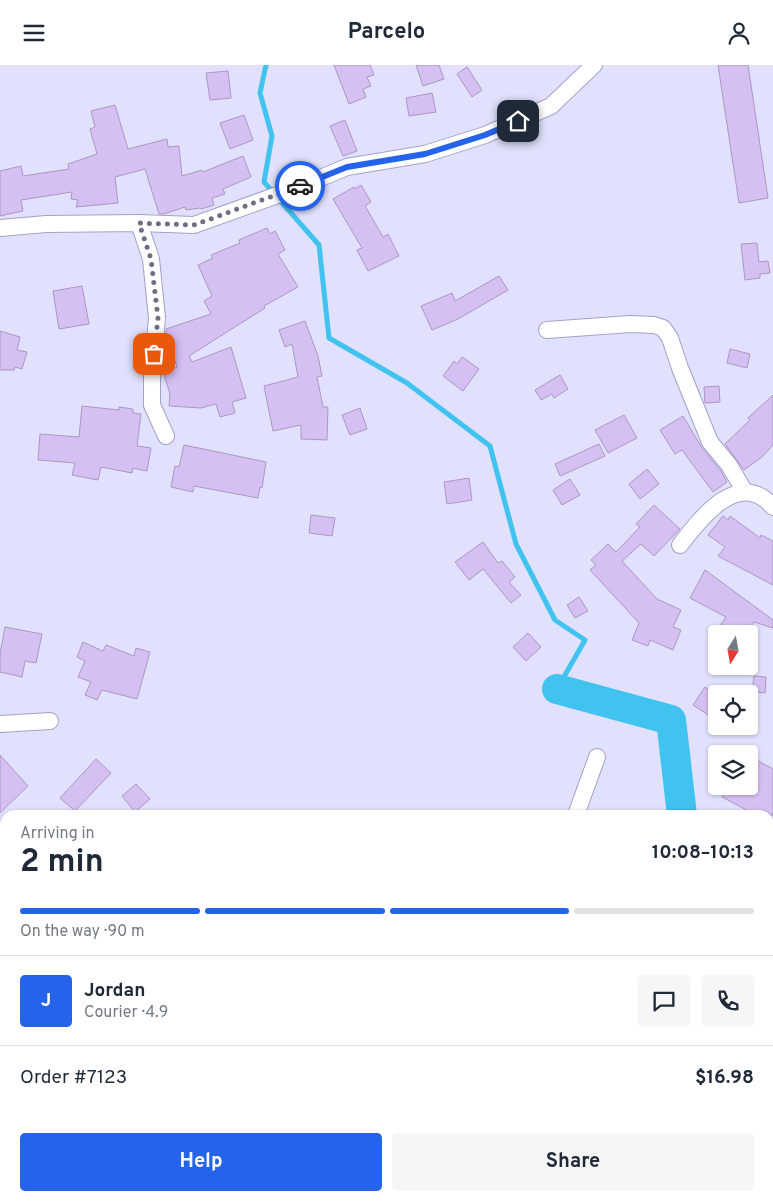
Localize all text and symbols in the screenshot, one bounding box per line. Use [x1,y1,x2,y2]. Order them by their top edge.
icon: menu [20,19,48,47]
text: Parcelo [348,19,425,46]
icon: person [725,19,753,47]
pin [497,100,539,142]
icon: home [504,107,532,135]
courier [275,161,325,211]
icon: car [286,172,314,200]
pin [133,333,175,375]
icon: bag [140,340,168,368]
north arrow [708,625,758,675]
map controls [708,625,758,795]
button: locate [708,685,758,735]
button: layers [708,745,758,795]
text: Arriving in [20,824,95,844]
text: 10:08–10:13 [652,841,754,865]
text: 2 min [20,843,104,883]
text: On the way · 90 m [20,922,145,942]
button: chat [638,975,690,1027]
button: phone [702,975,754,1027]
text: Jordan [84,979,146,1003]
text: J [41,989,51,1013]
text: Courier · 4.9 [84,1003,168,1023]
text: Order #7123 [20,1066,127,1090]
text: $16.98 [695,1066,754,1090]
button: Help [20,1133,382,1191]
button: Share [392,1133,754,1191]

